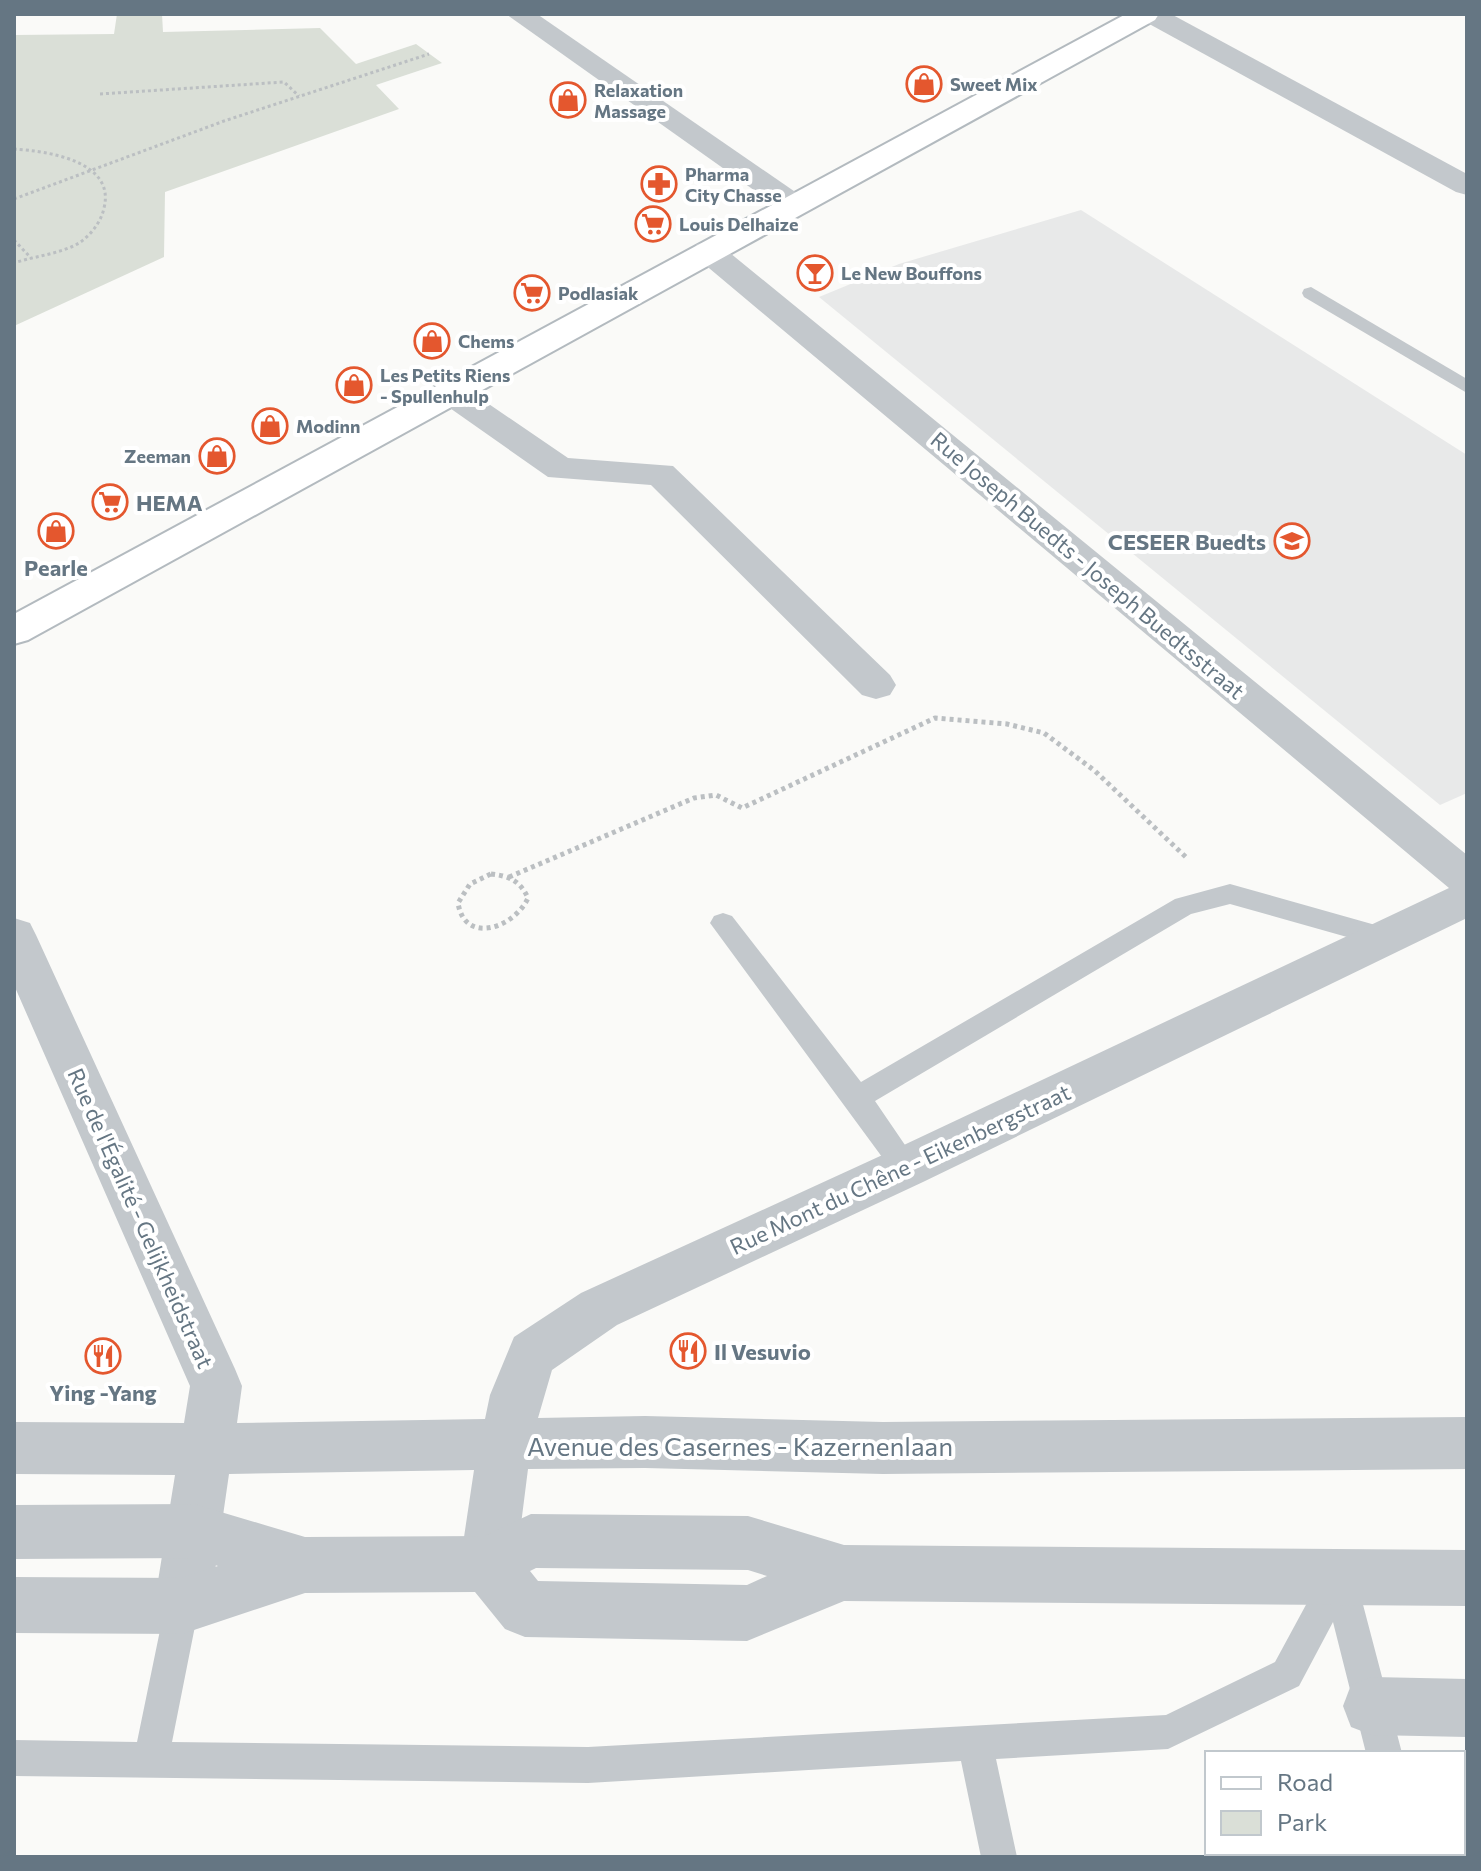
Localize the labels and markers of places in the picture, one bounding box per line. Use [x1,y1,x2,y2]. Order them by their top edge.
shop icon: Sweet Mix [905,65,943,103]
place label: Sweet Mix [950,73,1037,95]
place label: Relaxation Massage [594,79,683,122]
shop icon: Relaxation Massage [549,81,587,119]
place label: Pharma City Chasse [685,163,782,206]
pharmacy icon: Pharma City Chasse [640,165,678,203]
supermarket icon: Louis Delhaize [634,205,672,243]
place label: Louis Delhaize [679,213,799,235]
bar icon: Le New Bouffons [796,254,834,292]
place label: Le New Bouffons [841,262,982,284]
supermarket icon: Podlasiak [513,274,551,312]
place label: Podlasiak [558,282,639,304]
shop icon: Chems [413,322,451,360]
place label: Chems [458,330,514,352]
place label: Les Petits Riens - Spullenhulp [380,364,510,407]
shop icon: Les Petits Riens - Spullenhulp [335,366,373,404]
shop icon: Modinn [251,407,289,445]
place label: Modinn [296,415,360,437]
shop icon: Zeeman [198,437,236,475]
place label: Zeeman [124,445,191,467]
supermarket icon: HEMA [91,483,129,521]
place label: HEMA [136,489,203,516]
shop icon: Pearle [37,512,75,550]
school or university icon: CESEER Buedts [1273,522,1311,560]
place label: CESEER Buedts [1108,528,1266,555]
place label: Pearle [24,554,88,581]
restaurant icon: Il Vesuvio [669,1332,707,1370]
restaurant icon: Ying -Yang [84,1337,122,1375]
place label: Il Vesuvio [714,1338,811,1365]
place label: Ying -Yang [49,1379,157,1406]

